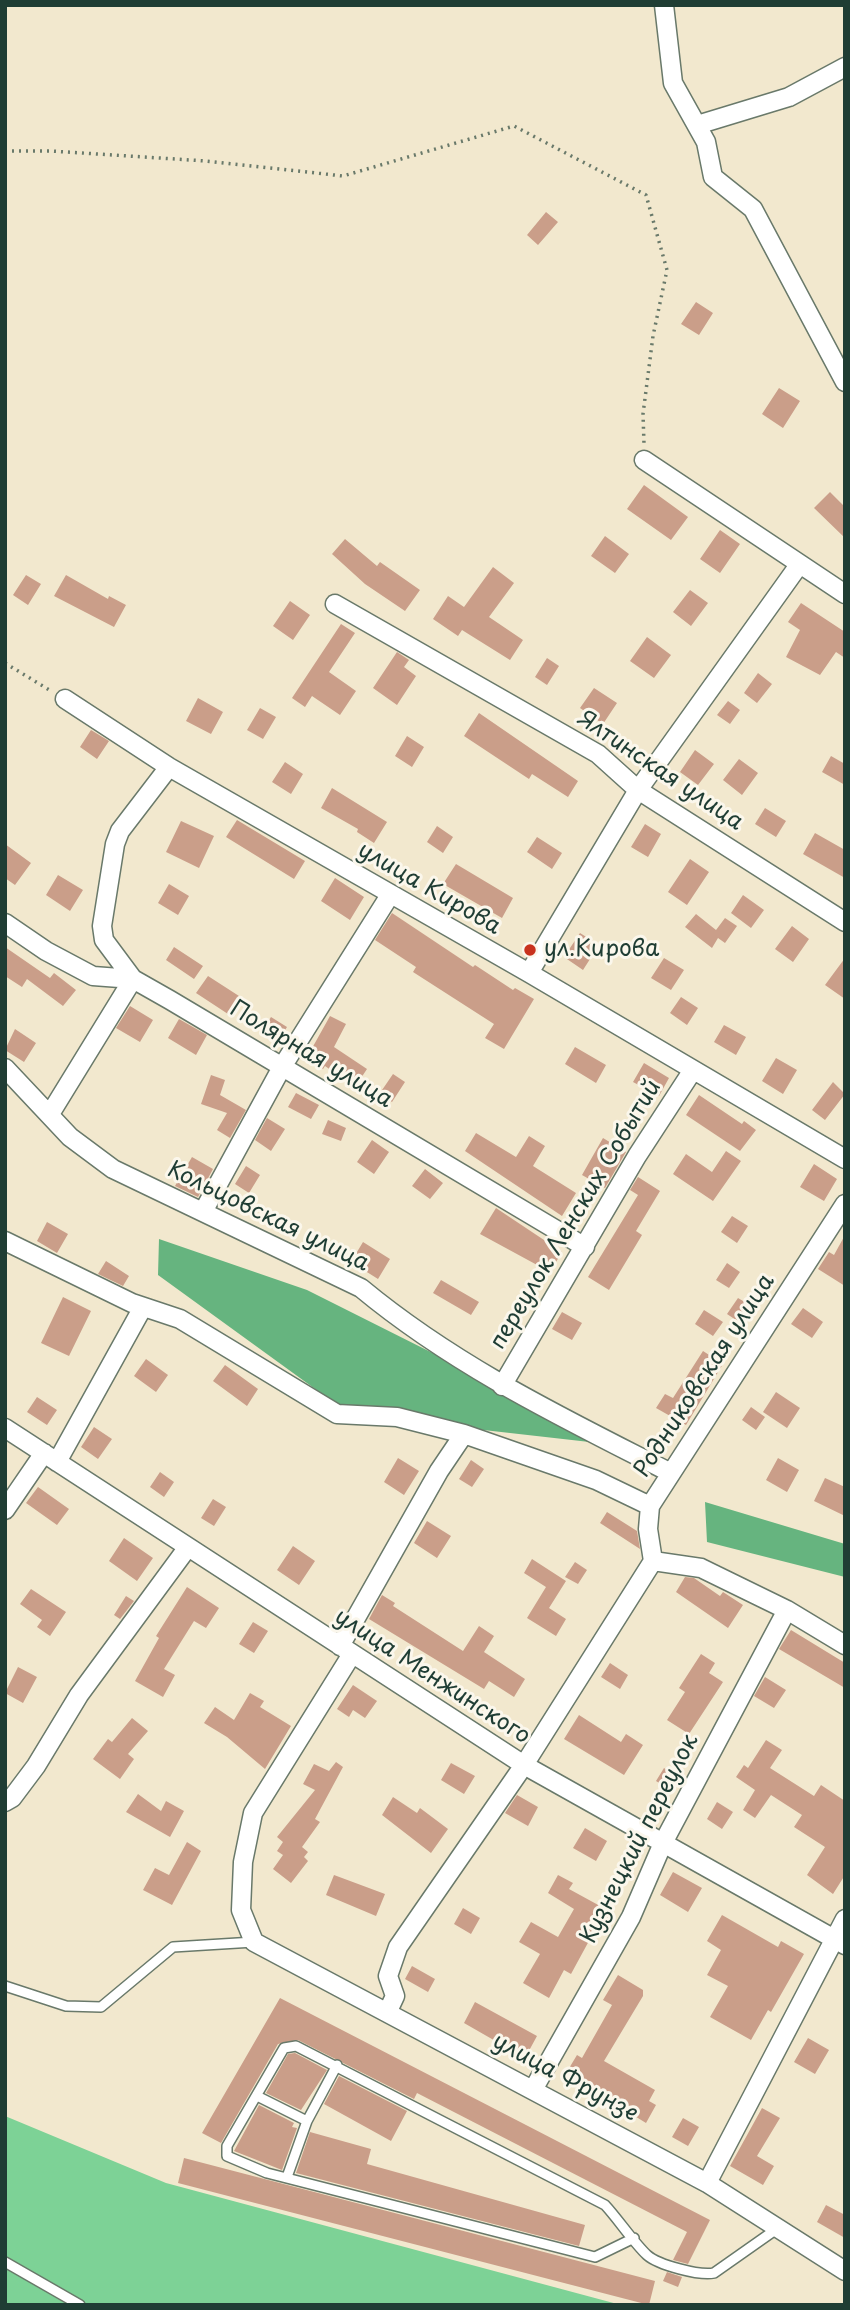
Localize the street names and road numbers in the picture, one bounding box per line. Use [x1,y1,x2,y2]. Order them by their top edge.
street label: Ялтинская улица [572,705,748,837]
street label: улица Кирова [353,837,505,941]
street label: Полярная улица [225,996,397,1114]
street label: переулок Ленских Событий [485,1075,667,1355]
street label: Кольцовская улица [163,1156,373,1278]
street label: Родниковская улица [629,1269,781,1483]
street label: улица Менжинского [329,1603,535,1751]
street label: Кузнецкий переулок [575,1730,705,1948]
street label: улица Фрунзе [488,2028,642,2128]

